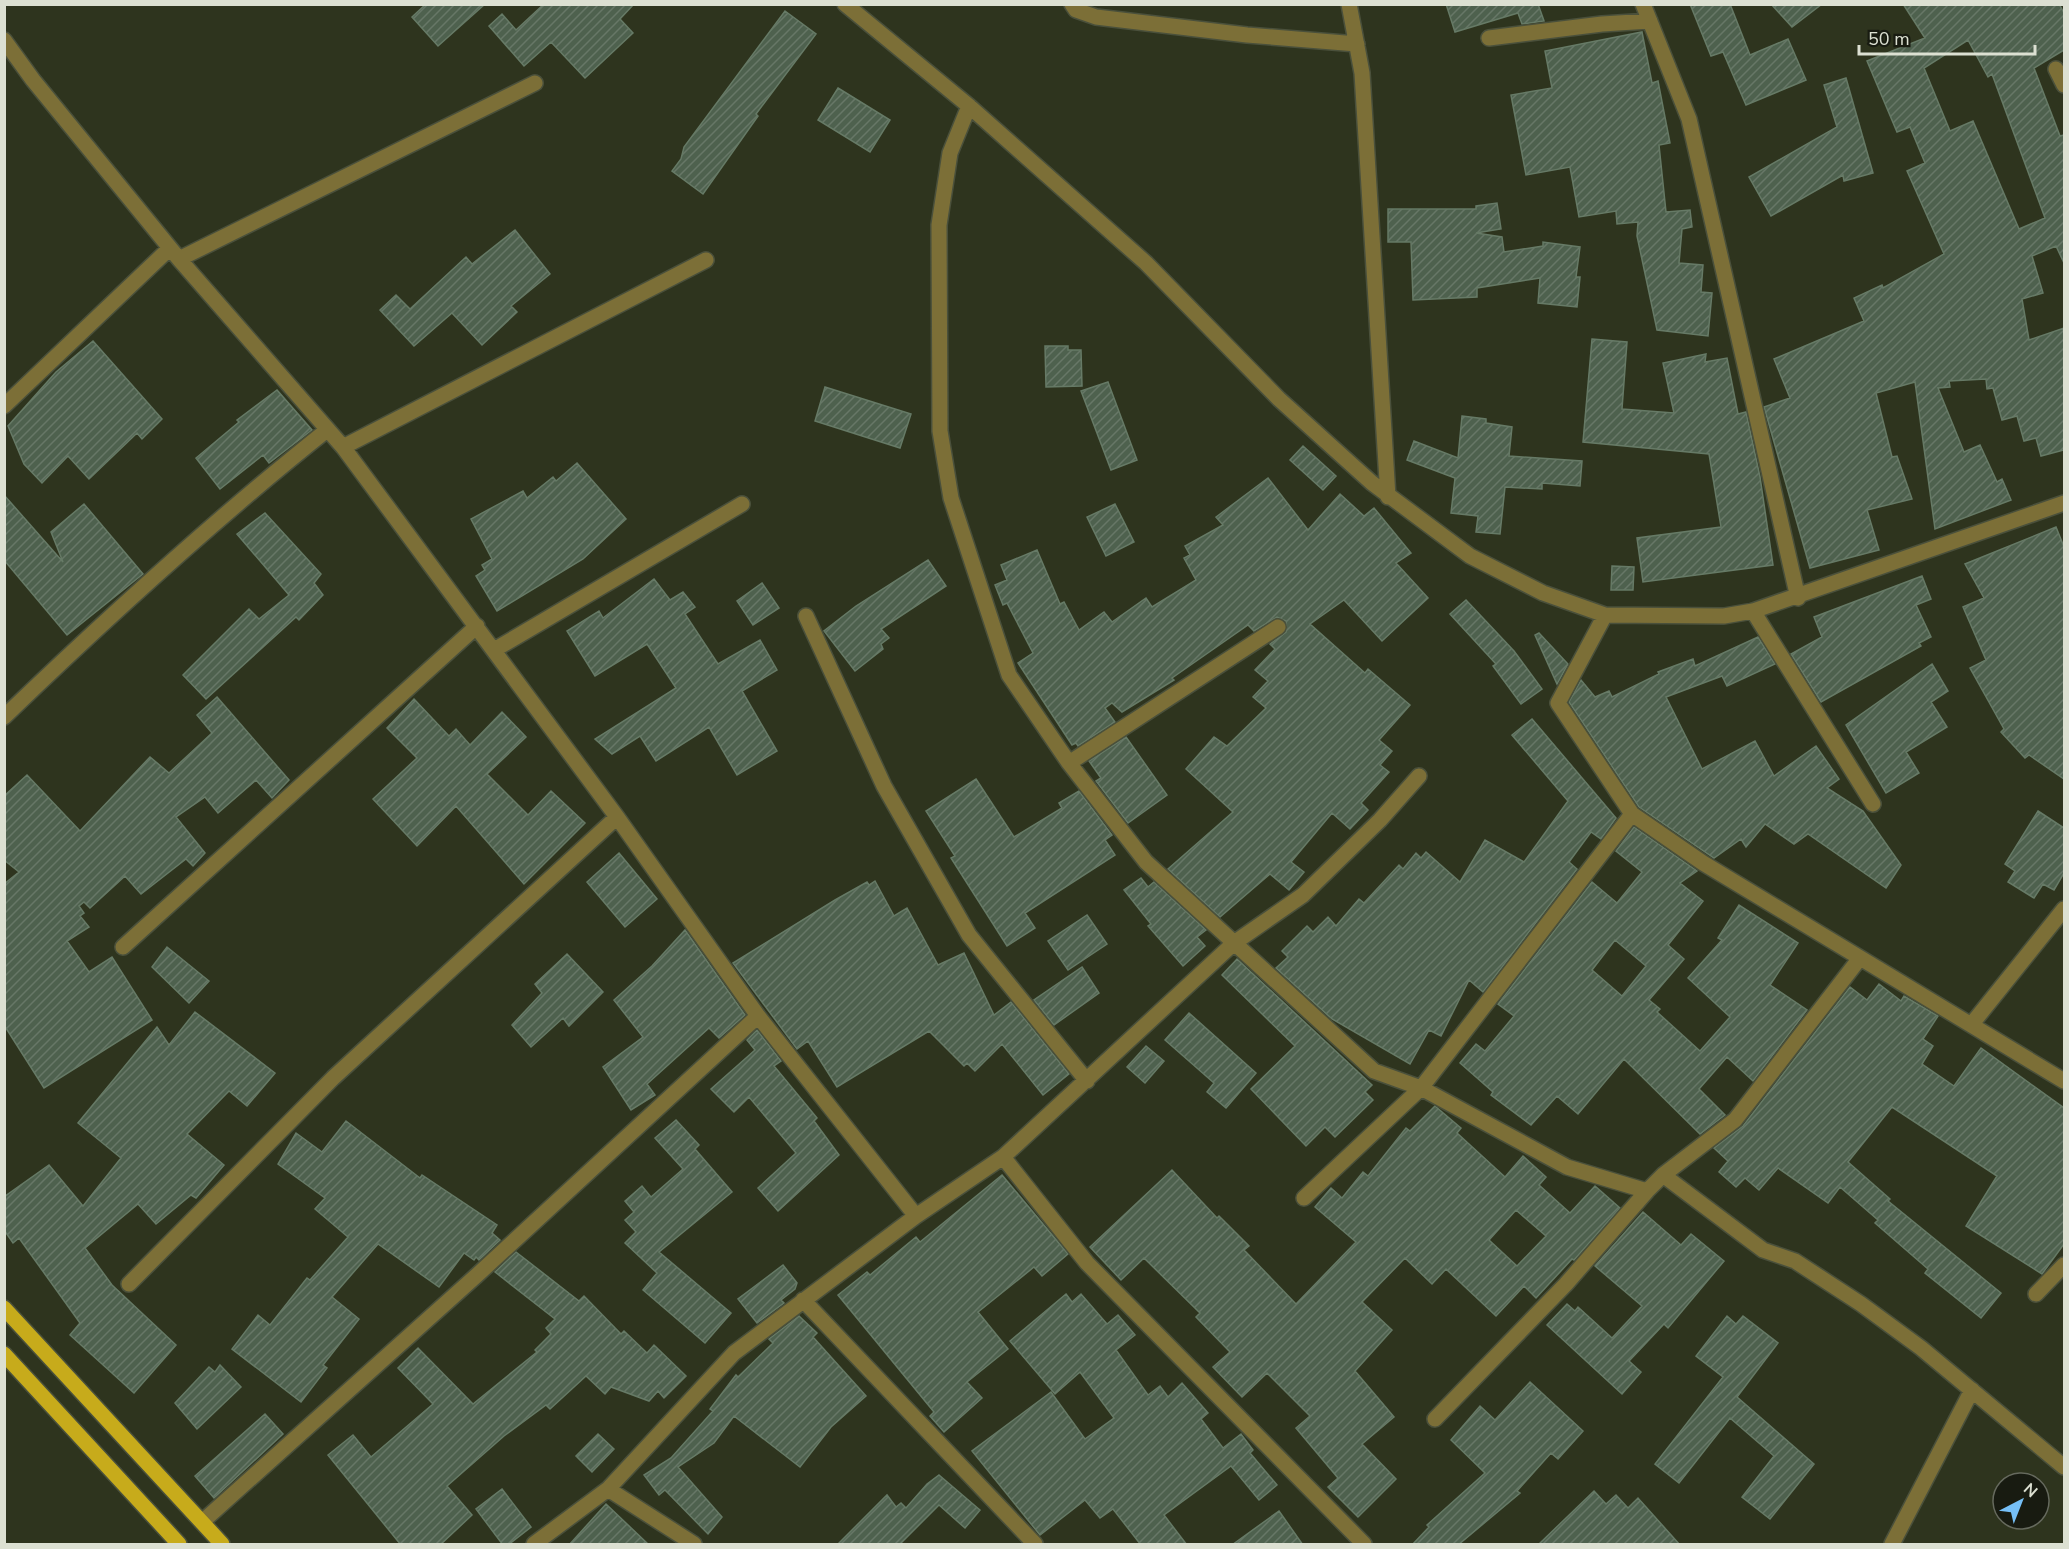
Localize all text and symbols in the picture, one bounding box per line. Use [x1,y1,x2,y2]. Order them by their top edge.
scale bar [1859,18,2034,56]
text: 50 m [1868,27,1910,51]
north arrow [1991,1471,2051,1531]
text: N [2019,1478,2042,1503]

